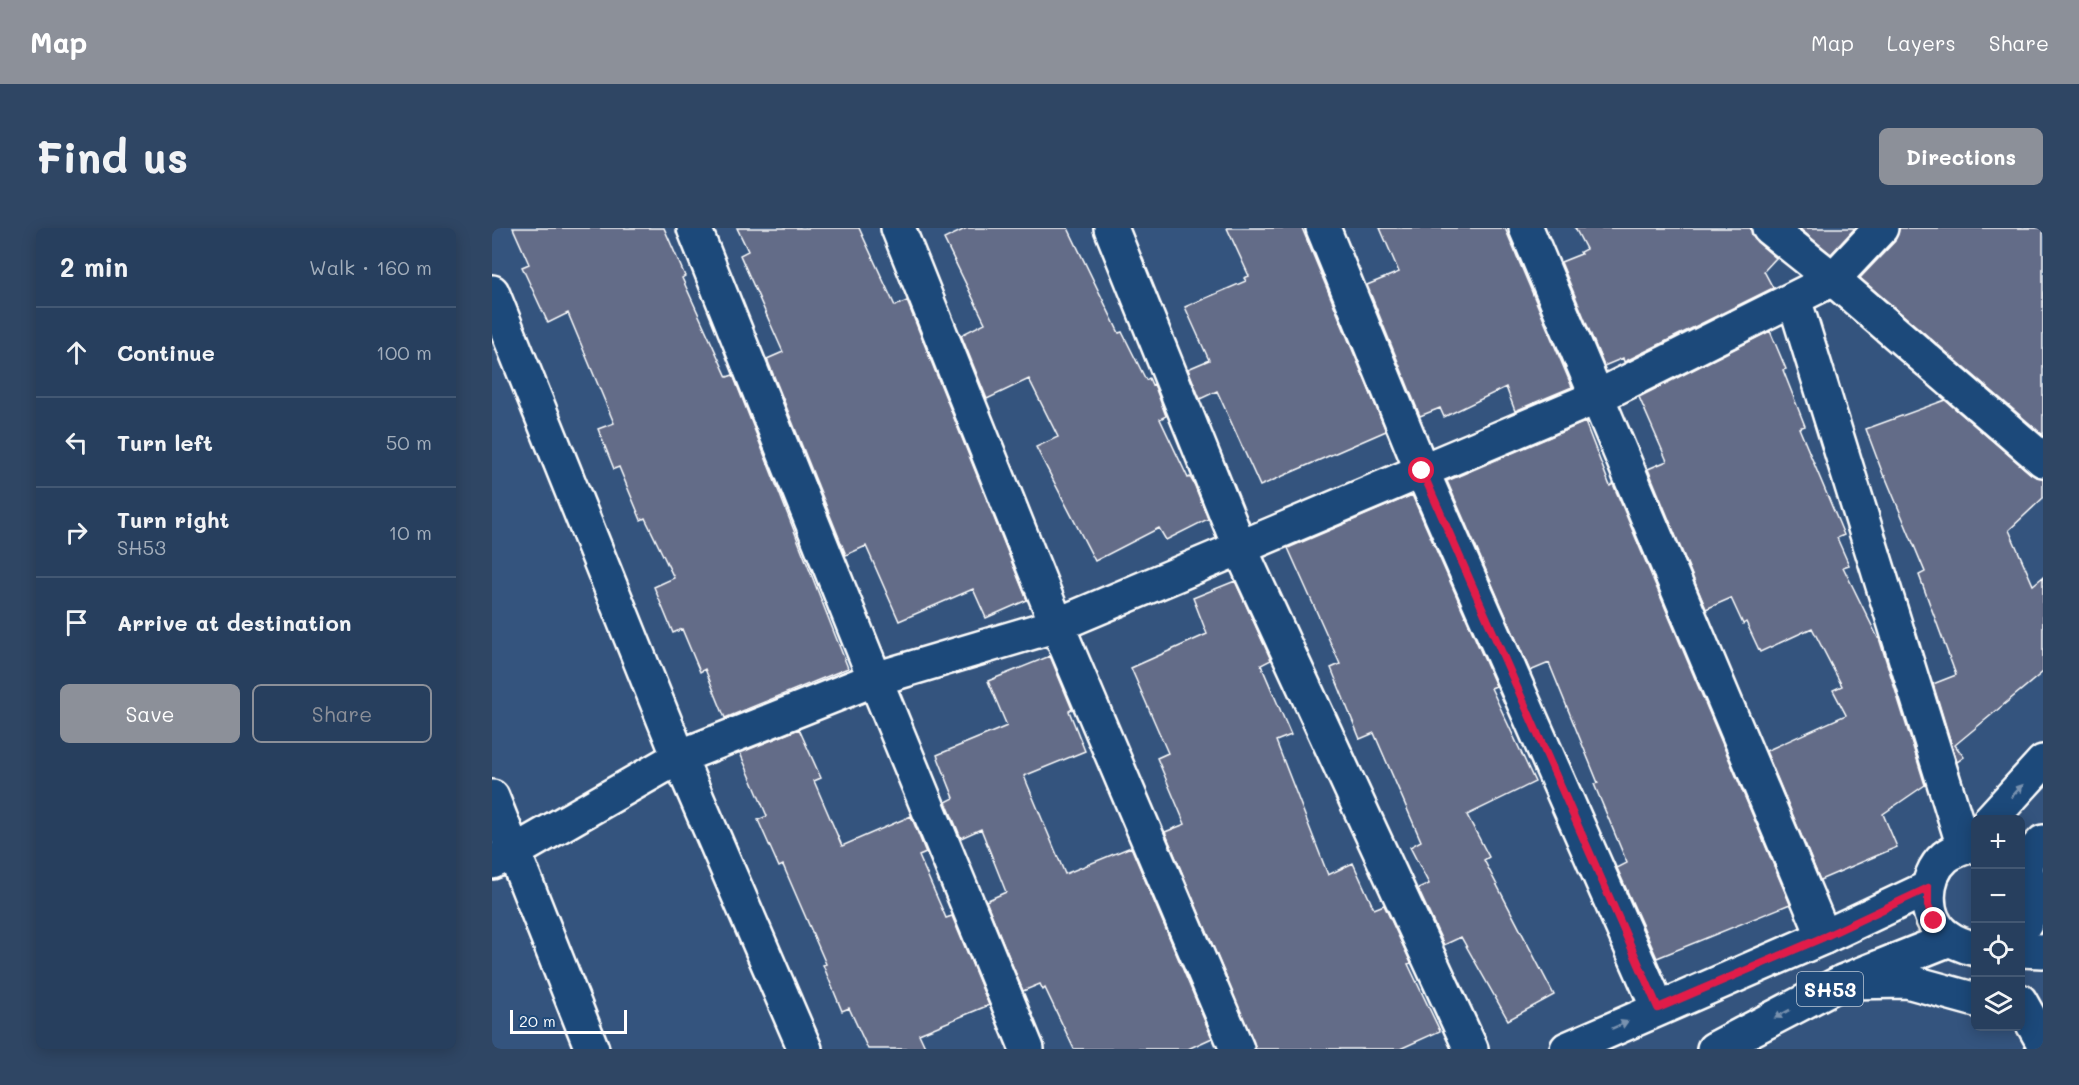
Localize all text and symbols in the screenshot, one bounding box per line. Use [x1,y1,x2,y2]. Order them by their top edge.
text: Map [30,24,87,60]
text: Map [1811,29,1854,56]
text: Layers [1887,29,1956,56]
text: Share [1989,29,2049,56]
button: Directions [1879,128,2043,185]
text: Find us [36,129,188,184]
text: 2 min [60,250,128,284]
text: Walk · 160 m [309,254,432,280]
icon: ahead [60,336,93,369]
text: Continue [117,338,215,367]
text: 100 m [376,339,432,365]
icon: left [60,426,93,459]
text: Turn left [117,428,213,457]
text: 50 m [386,429,432,455]
route start [1408,457,1434,483]
text: Turn right [117,505,229,534]
icon: right [60,516,93,549]
text: 10 m [388,519,432,545]
text: SH53 [117,534,166,560]
icon: arrive [60,606,93,639]
text: Arrive at destination [117,608,352,637]
button: Save [60,684,240,743]
button: Share [252,684,432,743]
one-way arrow [2010,783,2024,798]
map controls [1971,815,2025,1031]
button: + [1971,815,2025,869]
button: − [1971,869,2025,923]
route end [1920,907,1946,933]
button: locate [1971,923,2025,977]
road number: SH53 [1797,972,1863,1006]
button: layers [1971,977,2025,1031]
scale bar [510,1007,627,1034]
one-way arrow [1773,1009,1790,1019]
text: 20 m [519,1010,556,1031]
one-way arrow [1612,1020,1630,1030]

